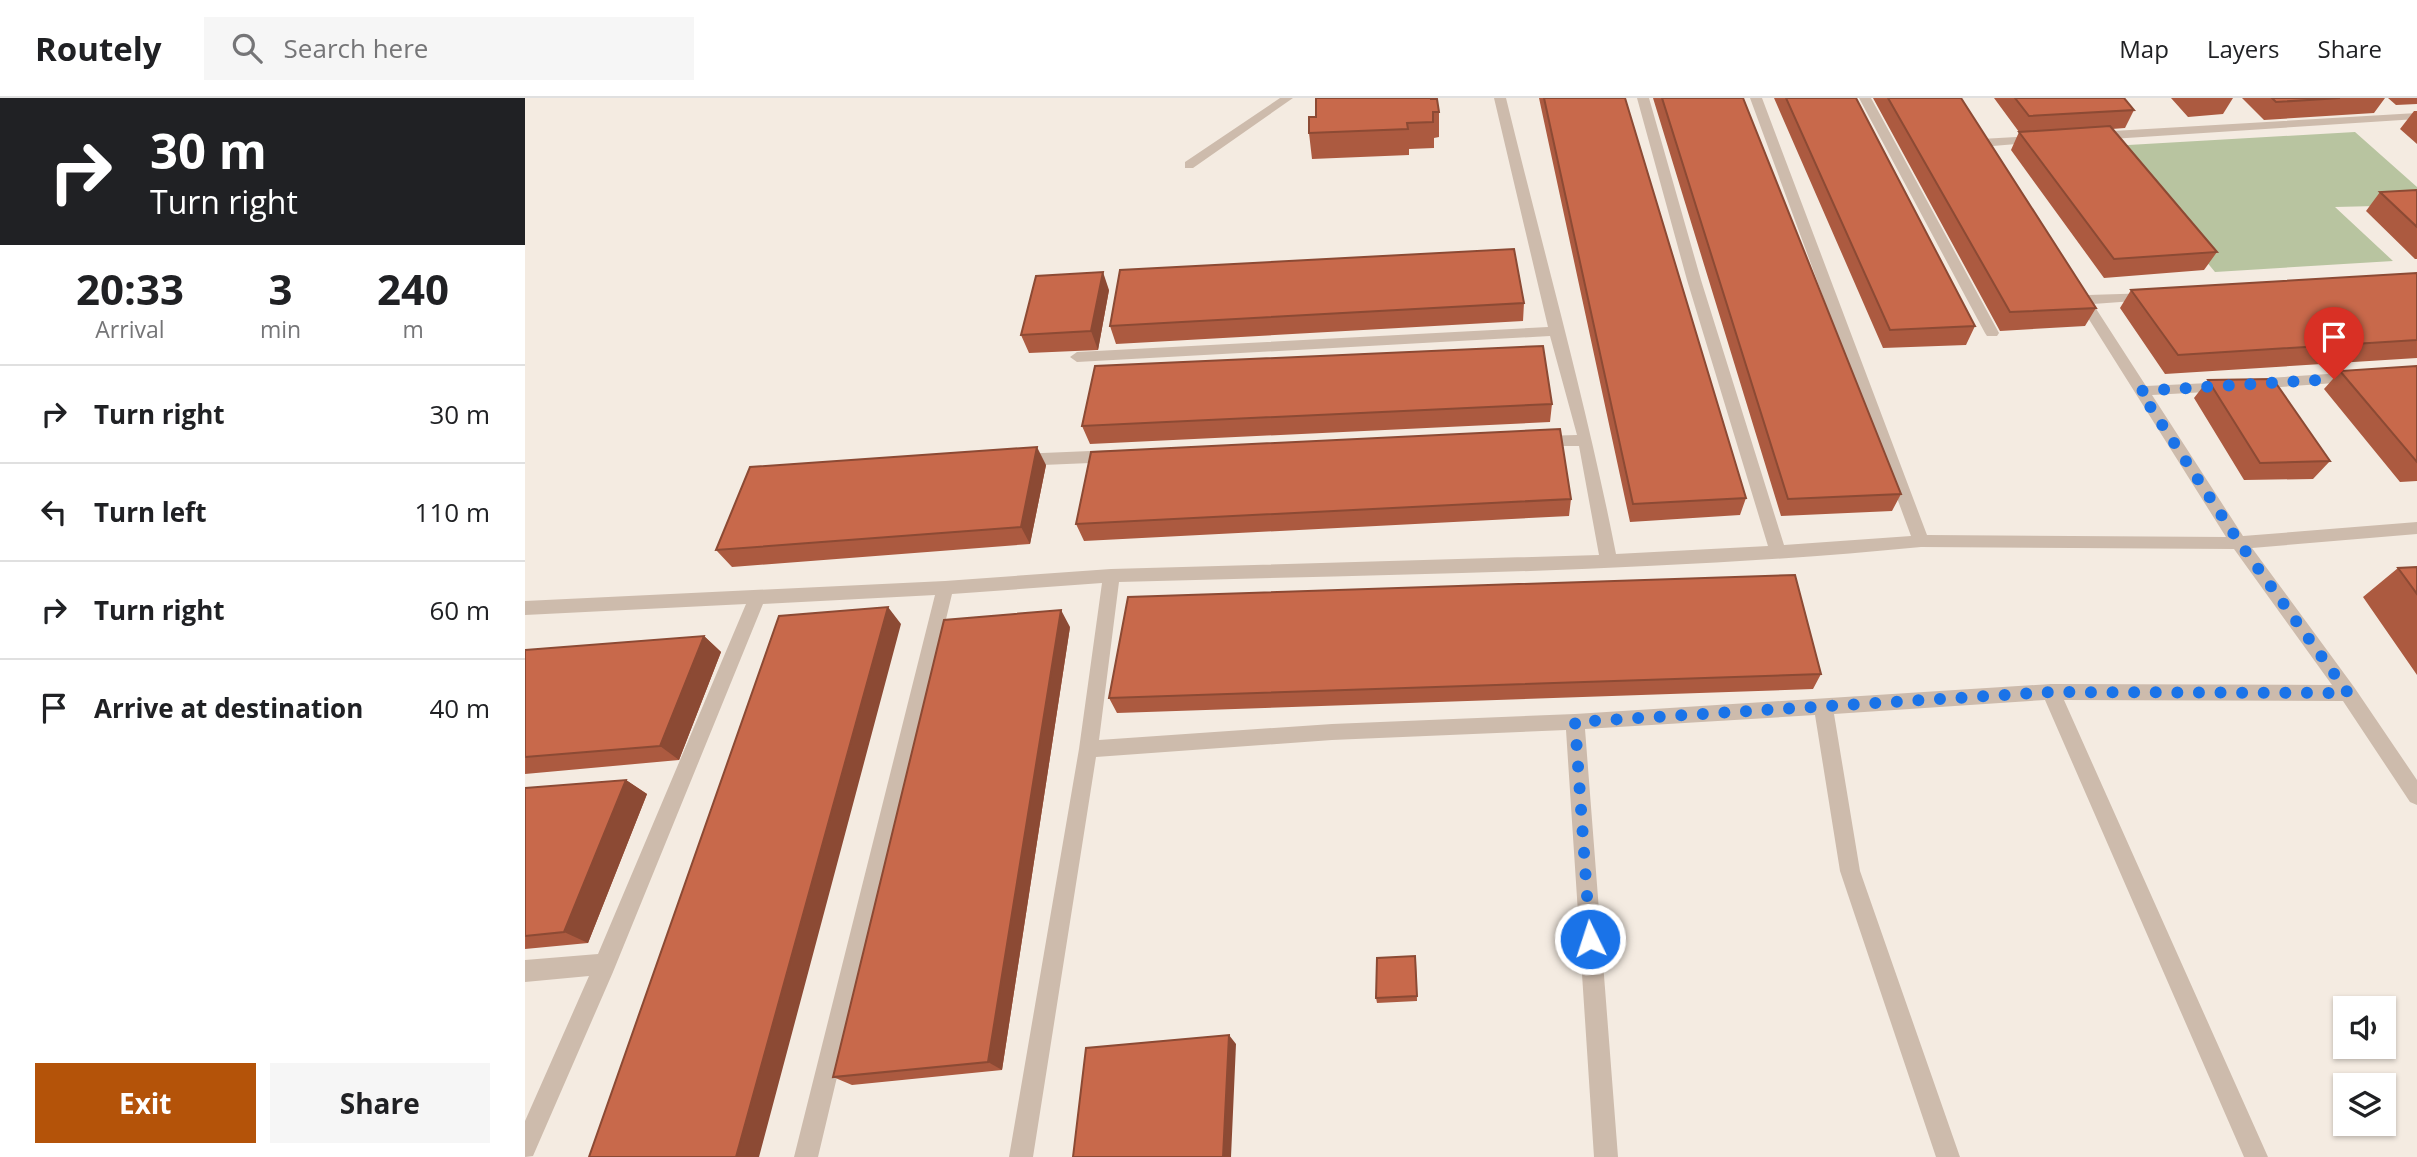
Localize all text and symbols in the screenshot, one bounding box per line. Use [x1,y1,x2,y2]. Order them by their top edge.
search box [204,17,694,80]
text: Routely [35,26,162,71]
icon: search [228,29,266,67]
text: Search here [284,30,428,66]
text: Map [2119,32,2169,65]
text: Layers [2207,32,2280,65]
text: Share [2318,32,2382,65]
text: 30 m [150,117,267,183]
icon: right [35,126,126,217]
text: Turn right [150,180,298,223]
text: 20:33 [76,260,184,317]
text: 3 [268,260,293,317]
text: 240 [377,260,449,317]
pin [2304,307,2364,379]
text: Arrival [95,313,165,345]
text: min [260,313,301,345]
text: m [402,313,424,345]
icon: arrive [2315,318,2353,356]
icon: right [35,395,73,433]
text: Turn right [94,396,225,432]
text: 30 m [429,396,490,432]
icon: left [35,493,73,531]
text: Turn left [94,494,206,530]
text: 110 m [415,494,490,530]
icon: right [35,591,73,629]
text: Turn right [94,592,225,628]
text: 60 m [429,592,490,628]
icon: arrive [35,689,73,727]
text: Arrive at destination [94,690,363,726]
text: 40 m [429,690,490,726]
position arrow [1553,902,1627,976]
map controls [2333,996,2396,1136]
button: sound [2333,996,2396,1059]
button: Exit [35,1063,256,1143]
button: Share [270,1063,490,1143]
button: layers [2333,1073,2396,1136]

